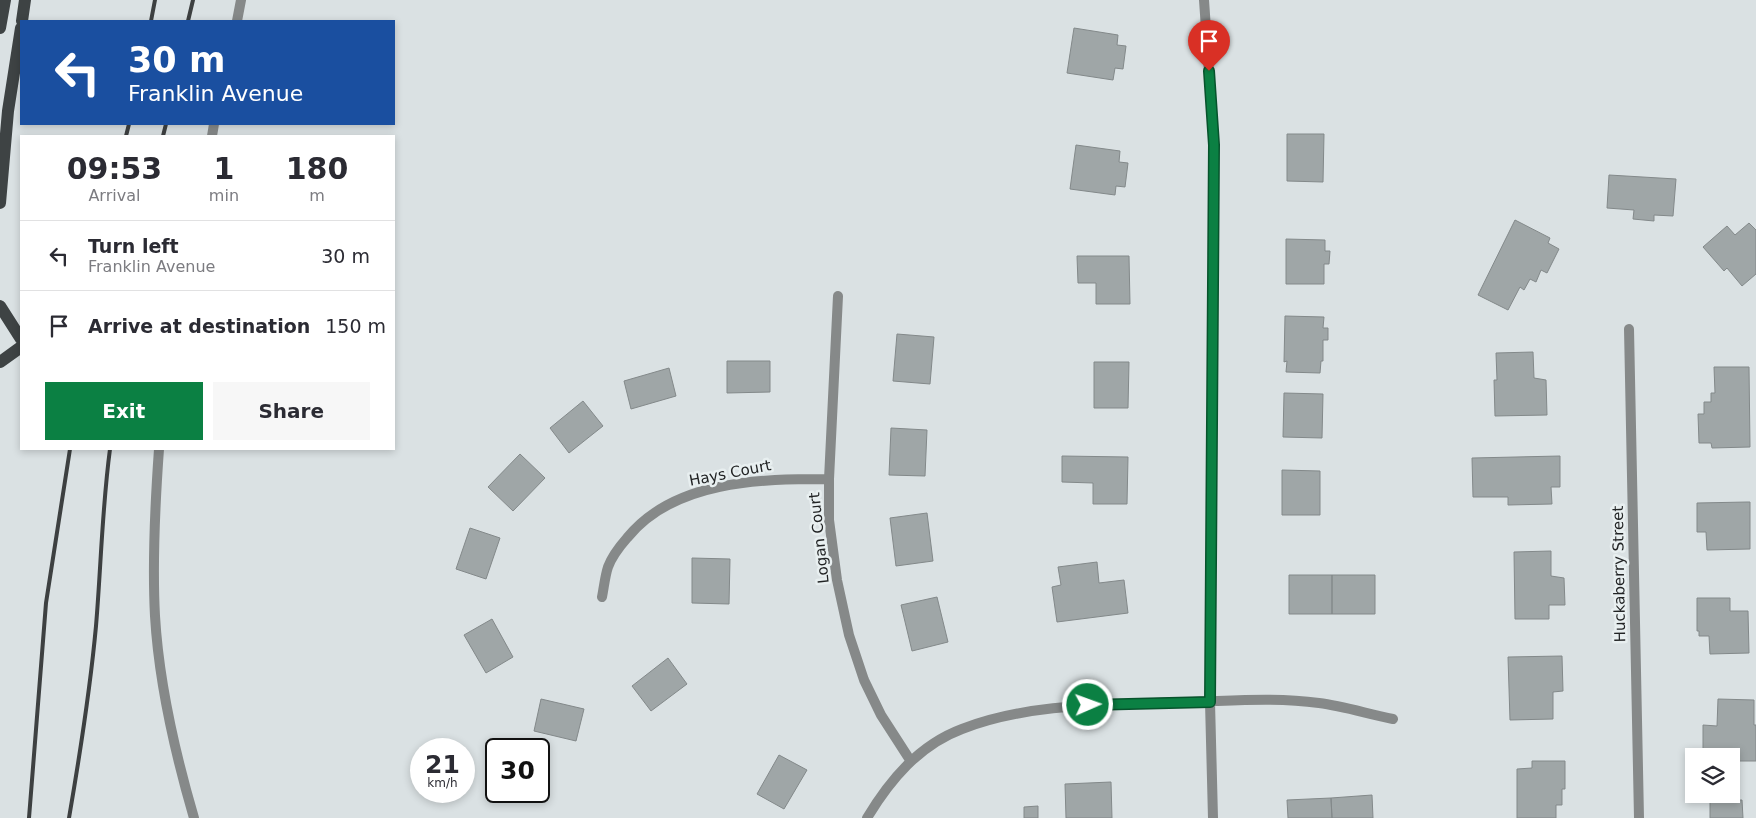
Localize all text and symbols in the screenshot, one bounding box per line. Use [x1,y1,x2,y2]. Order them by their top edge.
pin [1188,20,1230,71]
icon: arrive [1195,27,1223,55]
icon: left [45,40,110,105]
text: 30 m [128,40,225,80]
text: Franklin Avenue [128,81,303,106]
text: 09:53 [67,151,162,186]
text: 1 [213,151,234,186]
text: 180 [286,151,348,186]
text: Arrival [88,186,140,205]
text: min [209,186,239,205]
text: m [309,186,325,205]
text: Turn left [88,235,179,257]
icon: left [45,242,73,270]
text: 30 m [321,245,370,267]
text: Franklin Avenue [88,257,215,276]
icon: arrive [45,312,73,340]
text: Arrive at destination [88,315,310,337]
text: 150 m [325,315,386,337]
button: Exit [45,382,203,440]
button: Share [213,382,370,440]
street label: Hays Court [687,456,773,490]
street label: Logan Court [805,491,833,584]
street label: Huckaberry Street [1609,505,1629,642]
position arrow [1061,678,1113,730]
speed limit sign: 30 [485,738,550,803]
map controls [1685,748,1740,803]
button: layers [1685,748,1740,803]
text: 21 [425,750,460,779]
text: km/h [427,776,458,790]

